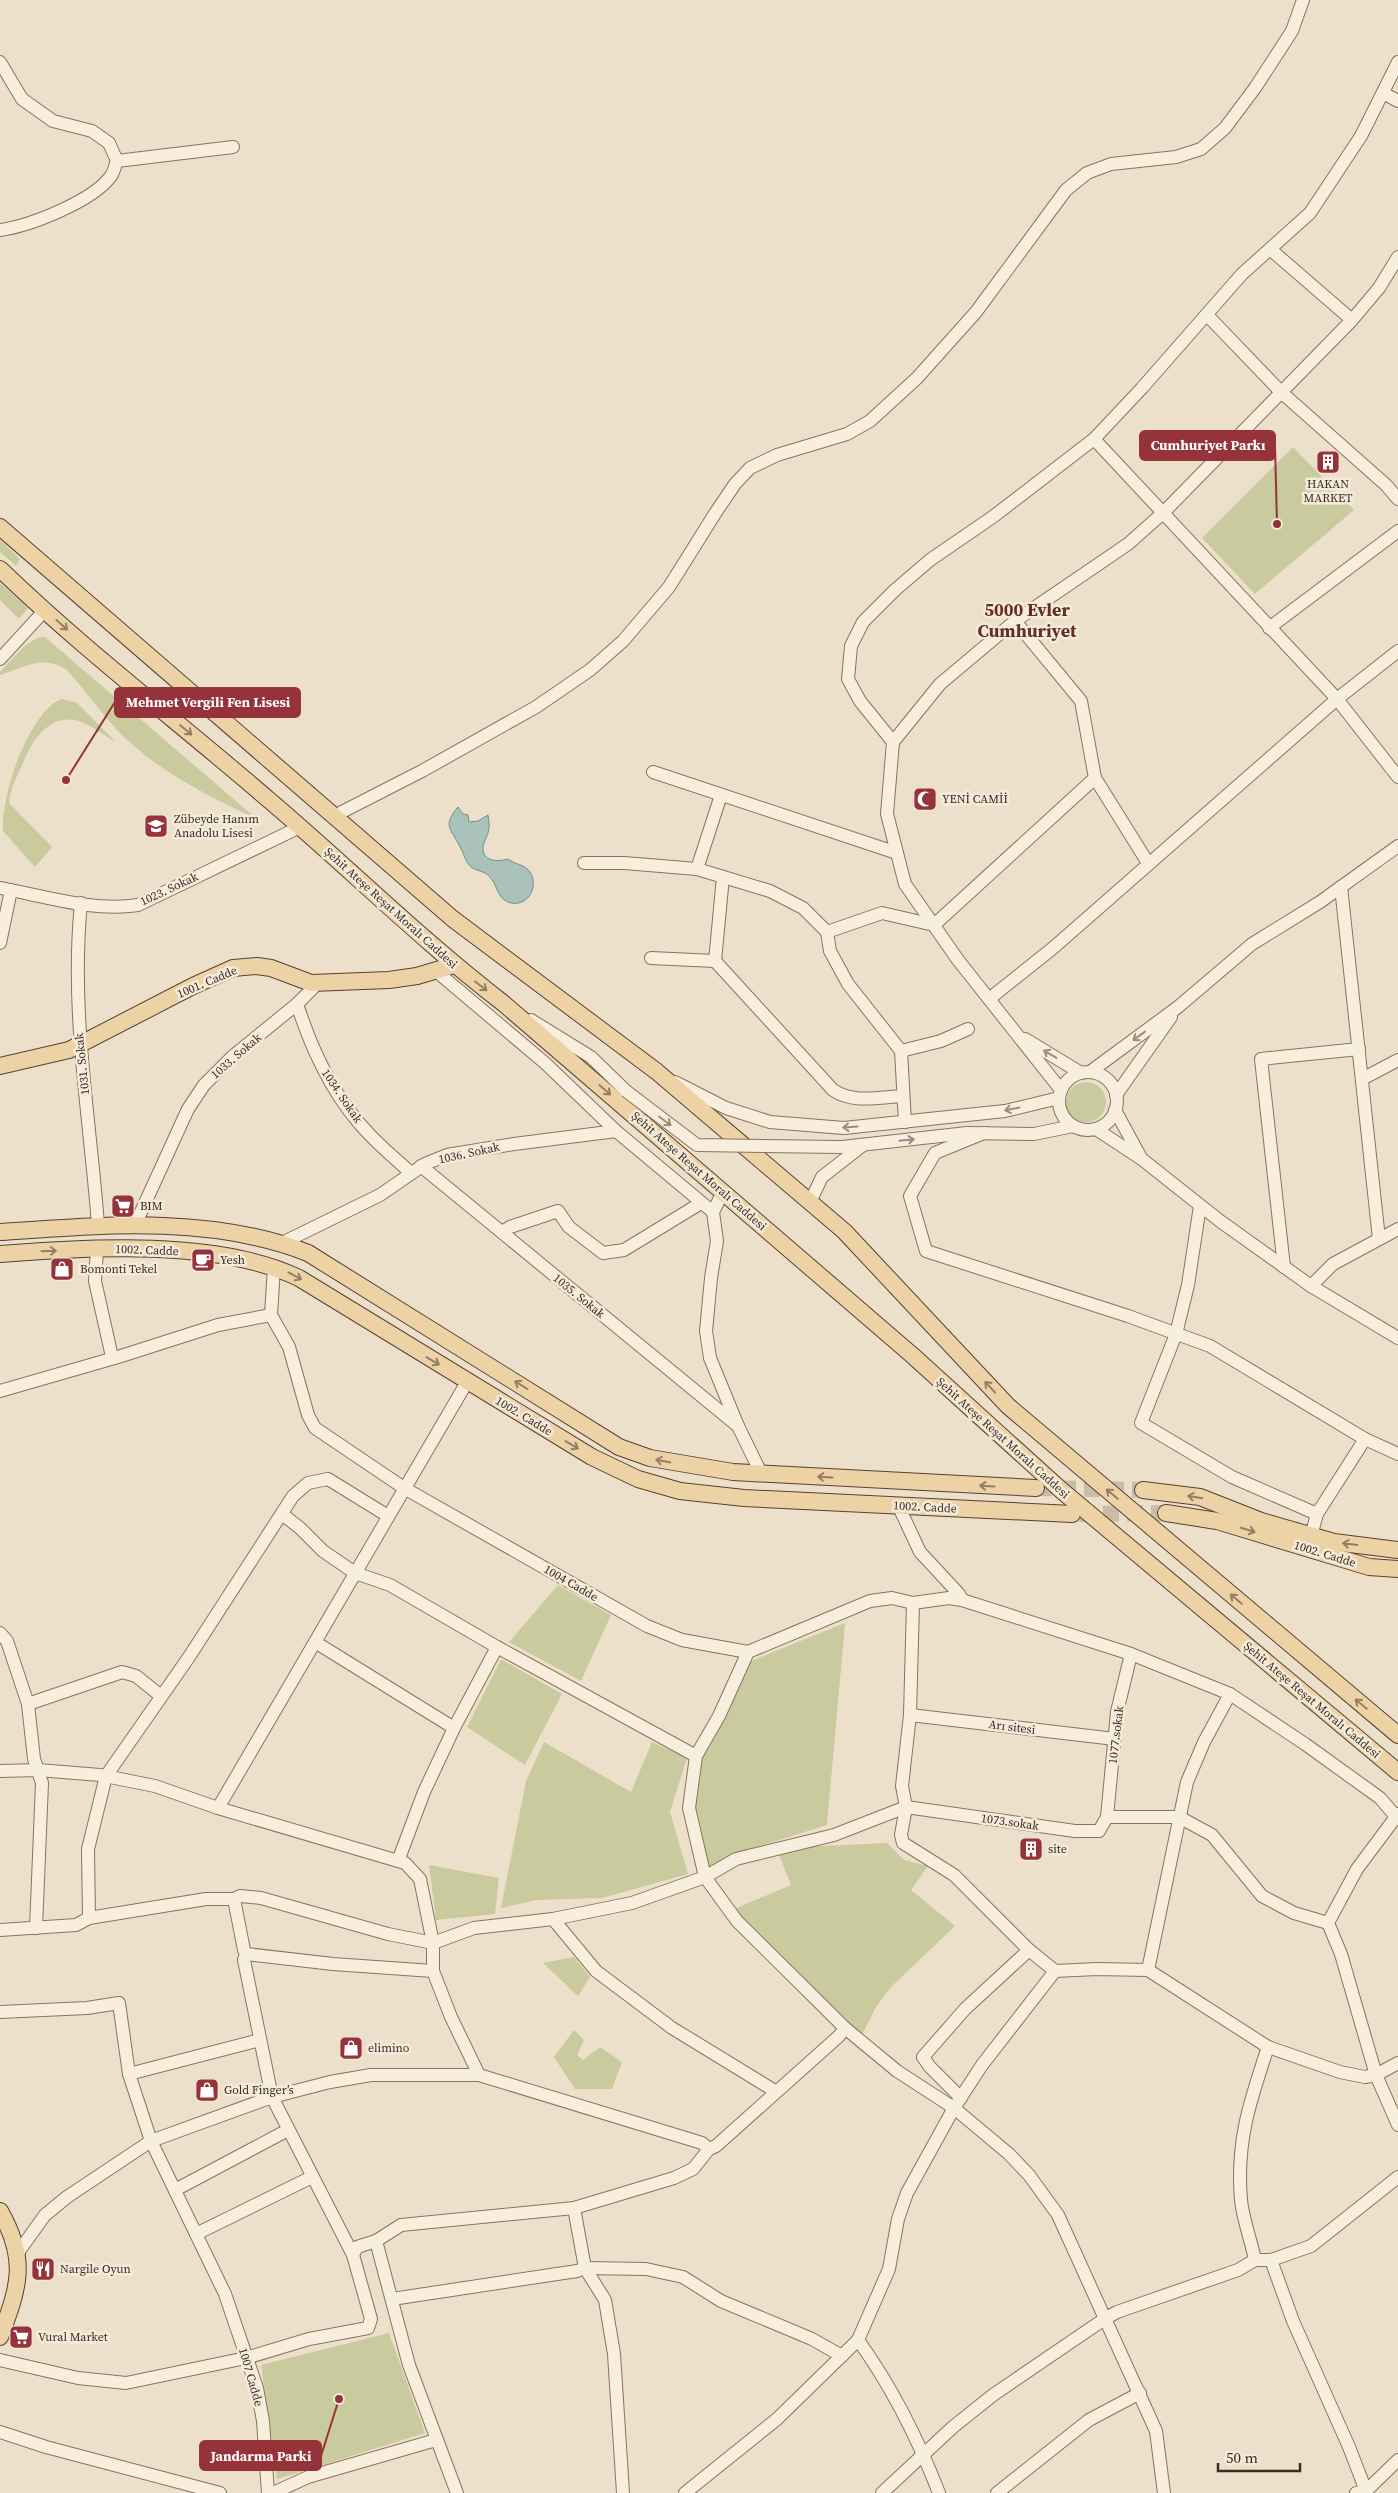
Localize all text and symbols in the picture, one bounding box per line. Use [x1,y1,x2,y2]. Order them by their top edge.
callout: Cumhuriyet Parkı [1140,431,1275,460]
text: Cumhuriyet Parkı [1151,435,1266,455]
building icon: HAKAN MARKET [1315,449,1341,475]
place label: HAKAN MARKET [1304,476,1353,506]
district label: 5000 Evler Cumhuriyet [978,597,1077,643]
one-way arrow [56,619,69,631]
callout: Mehmet Vergili Fen Lisesi [115,688,300,717]
text: Mehmet Vergili Fen Lisesi [126,692,291,712]
one-way arrow [180,724,193,736]
mosque icon: YENİ CAMİİ [912,786,938,812]
place label: YENİ CAMİİ [942,791,1008,807]
place label: Zübeyde Hanım Anadolu Lisesi [174,811,259,841]
school or university icon: Zübeyde Hanım Anadolu Lisesi [143,813,169,839]
street label: Şehit Ateşe Reşat Moralı Caddesi [321,844,461,972]
street label: 1023. Sokak [137,868,201,909]
street label: 1001. Cadde [175,962,239,1002]
one-way arrow [474,980,487,991]
street label: 1033. Sokak [207,1029,265,1082]
one-way arrow [1132,1031,1146,1041]
street label: 1031. Sokak [71,1032,93,1096]
one-way arrow [1043,1048,1057,1058]
street label: 1034. Sokak [318,1066,366,1127]
one-way arrow [598,1084,611,1095]
one-way arrow [1004,1105,1020,1114]
street label: Şehit Ateşe Reşat Moralı Caddesi [628,1108,770,1234]
one-way arrow [658,1115,671,1126]
one-way arrow [842,1123,858,1132]
one-way arrow [899,1135,915,1145]
street label: 1036. Sokak [437,1139,502,1167]
supermarket icon: BIM [110,1193,136,1219]
place label: BIM [140,1198,163,1214]
street label: 1002. Cadde [115,1241,179,1259]
one-way arrow [40,1246,56,1256]
cafe icon: Yesh [190,1247,216,1273]
place label: Yesh [220,1252,245,1268]
shop icon: Bomonti Tekel [49,1256,75,1282]
place label: Bomonti Tekel [80,1261,158,1277]
street label: 1035. Sokak [550,1270,609,1322]
one-way arrow [287,1271,302,1281]
one-way arrow [426,1357,440,1367]
street label: Şehit Ateşe Reşat Moralı Caddesi [933,1374,1073,1502]
one-way arrow [514,1380,528,1390]
one-way arrow [984,1381,996,1394]
street label: 1002. Cadde [493,1393,555,1439]
one-way arrow [565,1441,579,1451]
one-way arrow [656,1455,672,1465]
one-way arrow [817,1472,833,1481]
one-way arrow [979,1481,995,1490]
one-way arrow [1106,1489,1119,1500]
one-way arrow [1187,1491,1203,1501]
street label: 1002. Cadde [893,1497,957,1517]
one-way arrow [1239,1526,1255,1536]
street label: 1002. Cadde [1292,1537,1358,1571]
one-way arrow [1342,1539,1358,1549]
street label: 1004 Cadde [541,1561,601,1605]
one-way arrow [1230,1593,1243,1605]
street label: Şehit Ateşe Reşat Moralı Caddesi [1240,1638,1384,1762]
one-way arrow [1354,1698,1367,1709]
street label: 1077.sokak [1105,1705,1128,1765]
street label: Arı sitesi [988,1716,1037,1738]
street label: 1073.sokak [980,1810,1040,1834]
building icon: site [1018,1836,1044,1862]
place label: site [1048,1841,1067,1857]
shop icon: elimino [338,2035,364,2061]
place label: elimino [368,2040,410,2056]
shop icon: Gold Finger’s [194,2077,220,2103]
place label: Gold Finger’s [224,2082,294,2098]
restaurant icon: Nargile Oyun [30,2256,56,2282]
place label: Nargile Oyun [60,2261,131,2277]
supermarket icon: Vural Market [8,2324,34,2350]
place label: Vural Market [38,2329,108,2345]
street label: 1007 Cadde [235,2346,267,2408]
scale bar [1218,2440,1300,2472]
callout: Jandarma Parki [200,2441,321,2470]
text: Jandarma Parki [210,2446,312,2466]
text: 50 m [1226,2447,1258,2468]

